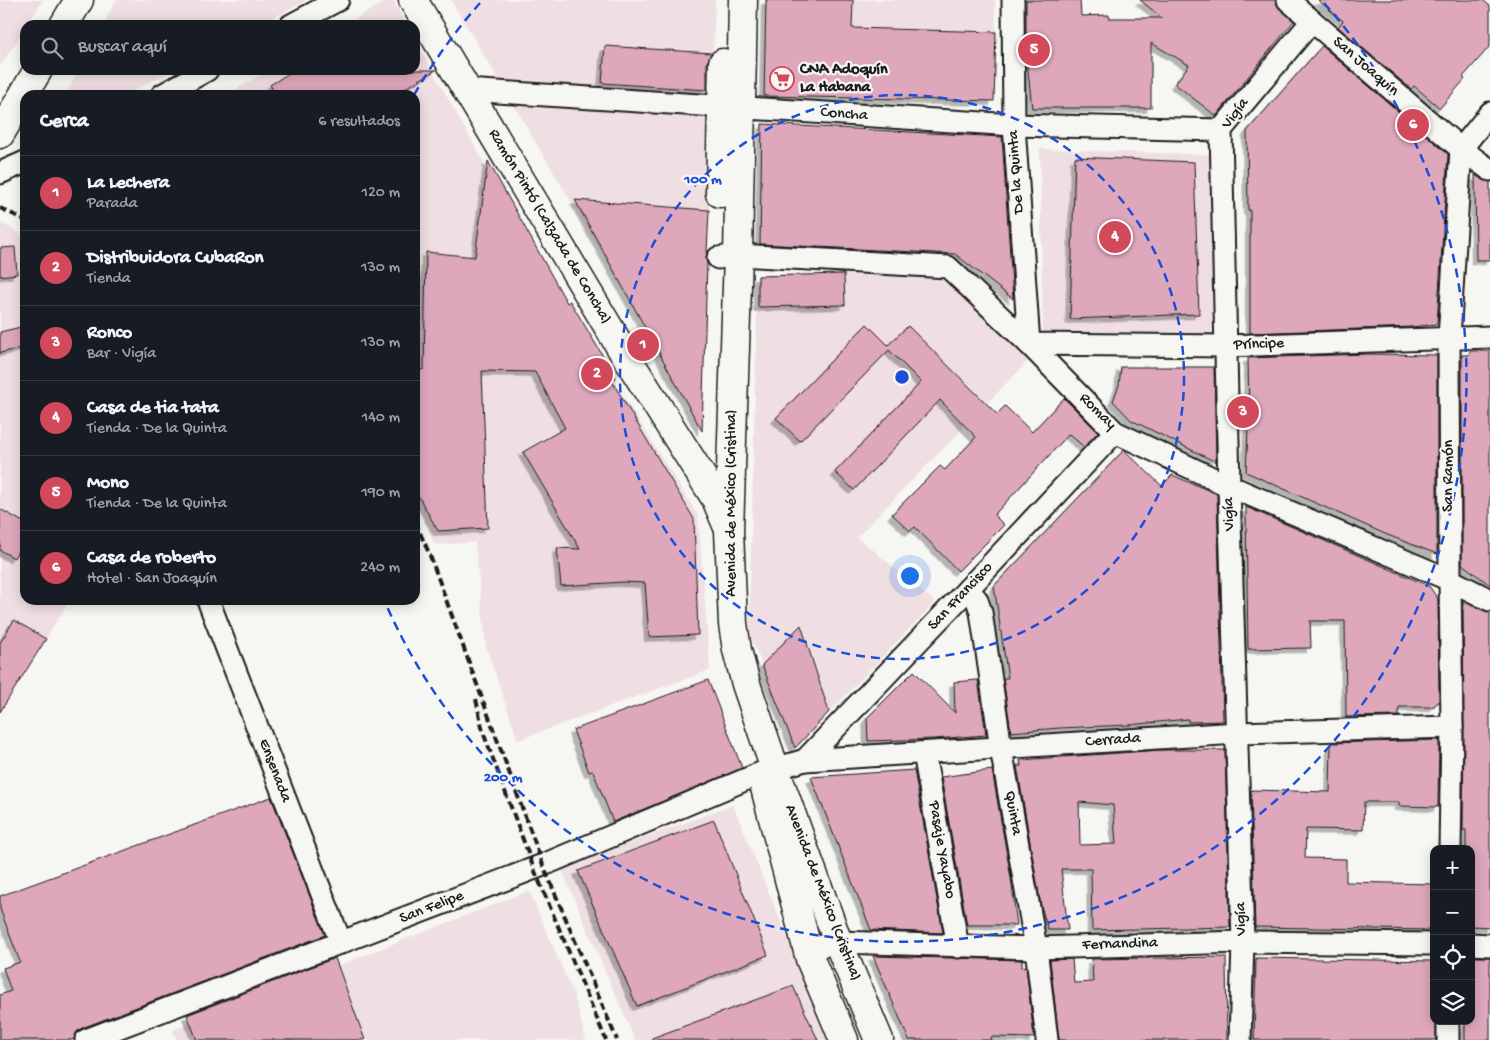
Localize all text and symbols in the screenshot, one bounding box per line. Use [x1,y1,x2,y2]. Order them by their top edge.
search box [20,20,420,75]
pin: 5 [1018,31,1050,69]
street label: San Joaquín [1328,33,1402,101]
icon: search [38,34,66,62]
text: Buscar aquí [78,36,167,59]
place label: CNA Adoquín La Habana [799,61,888,98]
supermarket icon: CNA Adoquín La Habana [769,66,795,92]
street label: Vigía [1218,94,1254,134]
street label: Concha [820,104,869,126]
pin: 6 [1397,106,1429,144]
text: Cerca [40,110,88,135]
text: 6 resultados [318,113,400,132]
street label: Ramón Pintó (Calzada de Concha) [483,126,615,328]
street label: De la Quinta [1005,129,1029,215]
text: 100 m [683,171,722,189]
text: La Lechera [87,172,170,195]
text: 1 [53,184,59,203]
text: 120 m [361,184,400,203]
text: Parada [87,195,138,214]
pin: 4 [1099,218,1131,256]
text: Distribuidora CubaRon [87,247,264,270]
text: 2 [52,259,60,278]
text: 130 m [361,259,400,278]
text: Tienda [87,270,131,289]
text: Ronco [87,322,132,345]
pin: 1 [627,326,659,364]
text: 3 [52,334,60,353]
text: 130 m [361,334,400,353]
street label: Príncipe [1232,335,1285,355]
text: Bar · Vigía [87,345,156,364]
pin: 2 [581,355,613,393]
centre of rings [893,368,911,386]
street label: Romay [1074,390,1120,434]
pin: 3 [1227,393,1259,431]
text: Casa de tia tata [87,397,219,420]
text: 4 [52,409,60,428]
text: 140 m [362,409,400,428]
street label: Avenida de México (Cristina) [723,409,742,597]
text: Tienda · De la Quinta [87,420,227,439]
street label: San Ramón [1440,439,1459,512]
text: Mono [87,472,129,495]
text: 5 [52,484,60,503]
text: 190 m [361,484,400,503]
text: Tienda · De la Quinta [87,495,227,514]
street label: Vigía [1220,496,1240,532]
text: Casa de roberto [87,547,216,570]
text: 6 [52,559,60,578]
text: 240 m [360,559,400,578]
street label: San Francisco [925,559,997,635]
your location [897,563,923,589]
text: Hotel · San Joaquín [87,570,217,589]
street label: Cerrada [1085,730,1142,752]
street label: Ensenada [253,737,295,806]
text: 200 m [484,769,523,787]
street label: Quinta [999,789,1025,838]
street label: Pasaje Yayabo [923,799,959,900]
street label: Avenida de México (Cristina) [780,802,864,984]
map controls [1430,845,1475,1025]
button: + [1430,845,1475,890]
street label: San Felipe [397,887,467,929]
button: − [1430,890,1475,935]
street label: Vigía [1232,901,1252,937]
street label: Fernandina [1081,934,1159,956]
button: locate [1430,935,1475,980]
button: layers [1430,980,1475,1025]

